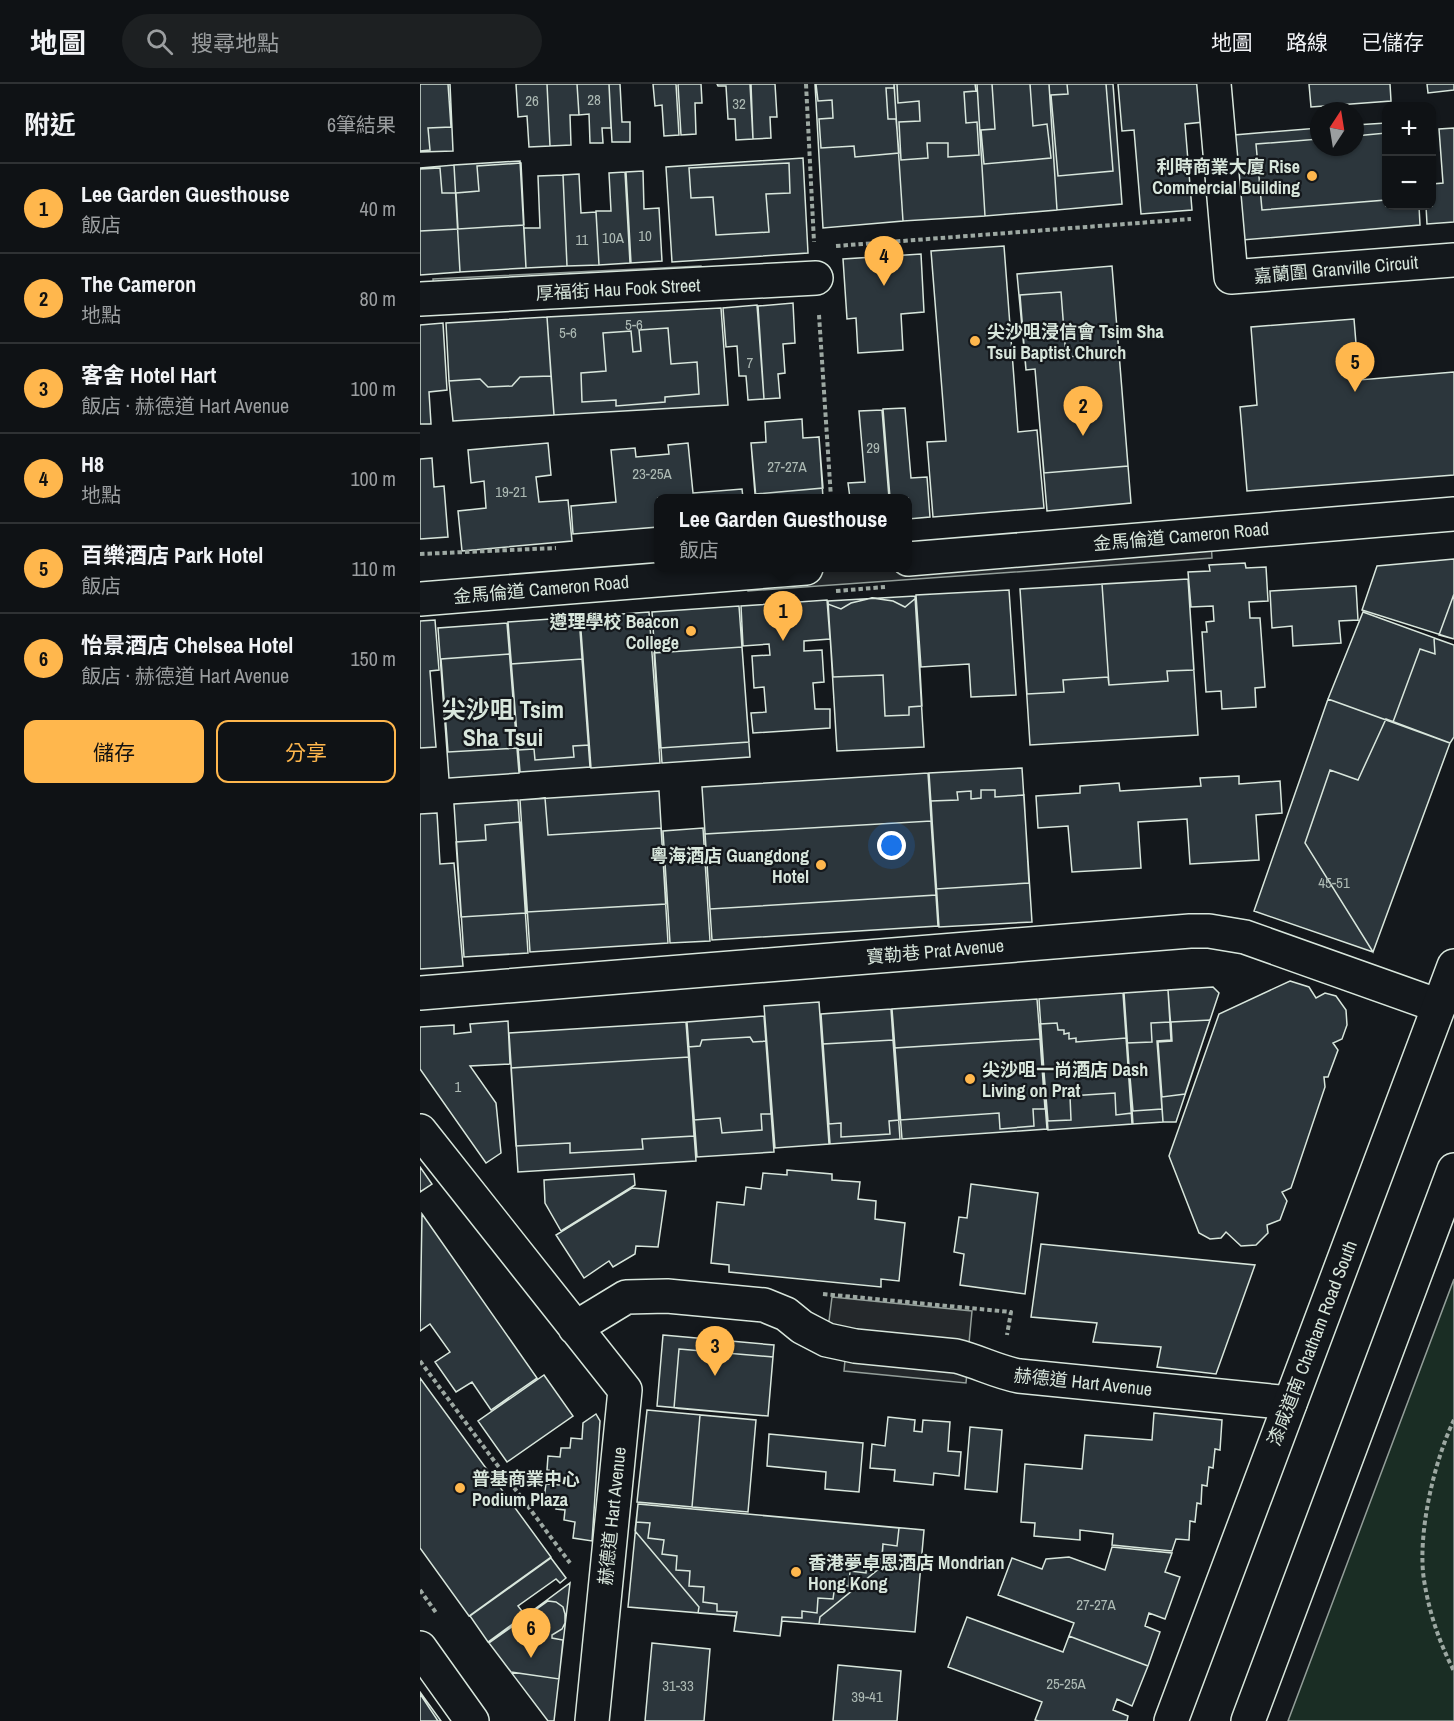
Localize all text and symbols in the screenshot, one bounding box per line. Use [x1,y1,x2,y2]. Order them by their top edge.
search box [122,14,542,68]
text: 地圖 [30,24,86,62]
icon: search [143,25,176,58]
text: 搜尋地點 [191,28,279,58]
text: 地圖 [1211,28,1253,57]
text: 路線 [1286,28,1328,57]
text: 已儲存 [1361,28,1424,57]
house number: 28 [587,89,601,110]
house number: 26 [525,90,539,111]
house number: 32 [732,93,746,114]
north arrow [1310,102,1364,156]
map controls [1382,102,1436,210]
button: + [1382,102,1436,156]
text: 附近 [24,107,76,142]
text: 6筆結果 [327,111,396,138]
place label: 利時商業大廈 Rise Commercial Building [1152,154,1300,200]
button: − [1382,156,1436,210]
marker: 利時商業大廈 Rise Commercial Building [1305,169,1319,183]
text: Lee Garden Guesthouse [81,179,290,209]
text: 1 [39,195,48,222]
text: 40 m [360,195,396,222]
text: 飯店 [81,211,121,238]
house number: 10 [638,225,652,246]
house number: 10A [602,227,625,248]
house number: 11 [576,229,589,250]
pin: 4 [864,236,904,286]
street label: 嘉蘭圍 Granville Circuit [1253,249,1419,289]
text: The Cameron [81,269,196,299]
street label: 厚福街 Hau Fook Street [535,272,701,306]
text: 2 [39,285,48,312]
text: 80 m [360,285,396,312]
text: 地點 [81,301,121,328]
house number: 5-6 [625,314,643,335]
place label: 尖沙咀浸信會 Tsim Sha Tsui Baptist Church [987,319,1164,365]
house number: 5-6 [559,322,577,343]
marker: 尖沙咀浸信會 Tsim Sha Tsui Baptist Church [968,334,982,348]
pin: 5 [1336,342,1374,392]
house number: 7 [747,352,754,373]
text: 客舍 Hotel Hart [81,360,216,390]
text: 3 [39,375,48,402]
text: 100 m [350,375,396,402]
pin: 2 [1064,386,1102,436]
text: 飯店 · 赫德道 Hart Avenue [81,392,289,419]
house number: 29 [866,437,880,458]
text: H8 [81,449,104,479]
house number: 27-27A [767,456,808,477]
house number: 23-25A [632,463,673,484]
text: 4 [39,465,48,492]
text: 100 m [350,465,396,492]
text: 地點 [81,481,121,508]
house number: 19-21 [495,481,527,502]
popup [654,494,912,572]
text: Lee Garden Guesthouse [679,504,887,534]
street label: 金馬倫道 Cameron Road [1092,516,1270,556]
text: 飯店 [679,536,719,563]
text: 百樂酒店 Park Hotel [81,540,263,570]
text: 5 [39,555,48,582]
text: 110 m [352,555,396,582]
street label: 金馬倫道 Cameron Road [452,569,630,609]
text: 飯店 [81,572,121,599]
pin: 1 [764,592,802,641]
place label: 遵理學校 Beacon College [550,609,679,655]
marker: 遵理學校 Beacon College [684,624,698,638]
text: 怡景酒店 Chelsea Hotel [81,630,293,660]
text: 6 [39,645,48,672]
text: 150 m [350,645,396,672]
text: 飯店 · 赫德道 Hart Avenue [81,662,289,689]
district label: 尖沙咀 Tsim Sha Tsui [442,693,564,753]
button: 儲存 [24,720,204,783]
button: 分享 [216,720,396,783]
your location [877,831,906,860]
place label: 粵海酒店 Guangdong Hotel [650,843,809,889]
marker: 粵海酒店 Guangdong Hotel [814,858,828,872]
house number: 45-51 [1318,872,1350,893]
street label: 寶勒巷 Prat Avenue [865,933,1005,969]
place label: 尖沙咀一尚酒店 Dash Living on Prat [982,1057,1148,1103]
marker: 尖沙咀一尚酒店 Dash Living on Prat [963,1072,977,1086]
house number: 1 [455,1076,462,1097]
street label: 漆咸道南 Chatham Road South [1261,1237,1363,1449]
pin: 3 [696,1326,734,1376]
street label: 赫德道 Hart Avenue [1013,1362,1153,1402]
street label: 赫德道 Hart Avenue [592,1446,632,1586]
place label: 普基商業中心 Podium Plaza [472,1466,580,1512]
marker: 普基商業中心 Podium Plaza [453,1481,467,1495]
place label: 香港夢卓恩酒店 Mondrian Hong Kong [808,1550,1005,1596]
marker: 香港夢卓恩酒店 Mondrian Hong Kong [789,1565,803,1579]
house number: 27-27A [1076,1594,1117,1615]
pin: 6 [512,1608,550,1658]
house number: 25-25A [1046,1673,1087,1694]
house number: 31-33 [662,1675,694,1696]
house number: 39-41 [851,1686,883,1707]

